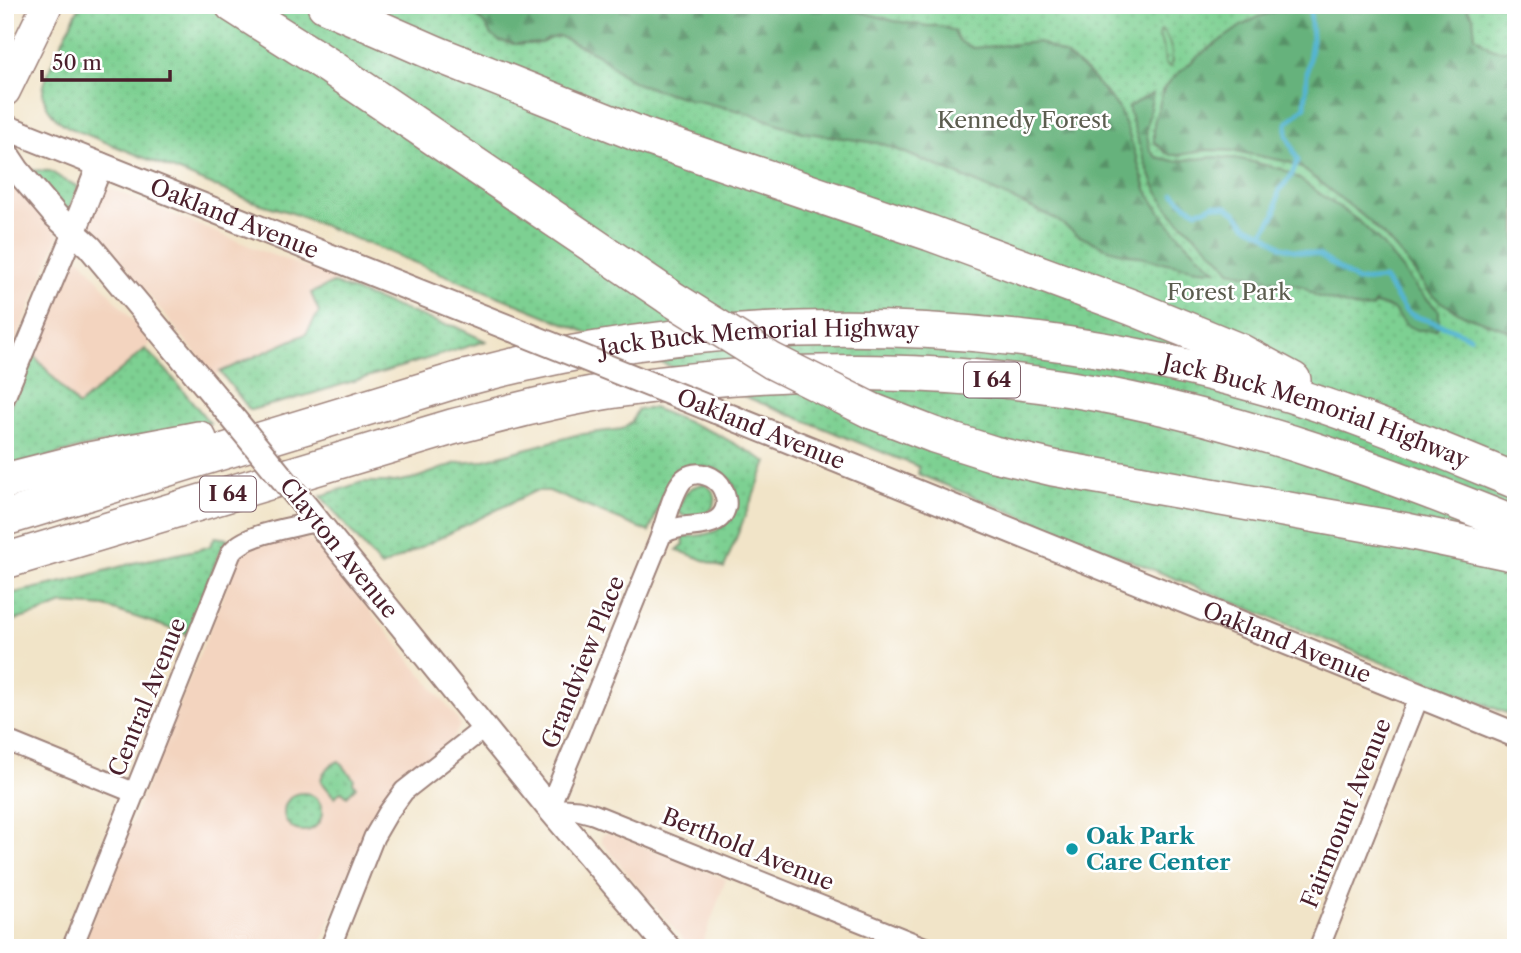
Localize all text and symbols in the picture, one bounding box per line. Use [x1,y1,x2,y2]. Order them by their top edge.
scale bar [42,38,170,82]
text: 50 m [52,50,102,75]
park label: Kennedy Forest [937,106,1109,134]
street label: Oakland Avenue [146,172,323,265]
park label: Forest Park [1167,278,1293,306]
street label: Jack Buck Memorial Highway [594,314,920,363]
street label: Jack Buck Memorial Highway [1157,347,1473,474]
road number: I 64 [964,362,1020,398]
street label: Oakland Avenue [673,383,849,475]
street label: Clayton Avenue [274,472,404,624]
road number: I 64 [200,476,256,512]
street label: Grandview Place [536,571,630,753]
street label: Oakland Avenue [1199,596,1375,689]
street label: Central Avenue [102,614,192,780]
street label: Fairmount Avenue [1295,714,1397,912]
street label: Berthold Avenue [658,802,838,896]
place label: Oak Park Care Center [1086,822,1231,876]
marker: Oak Park Care Center [1064,841,1080,857]

